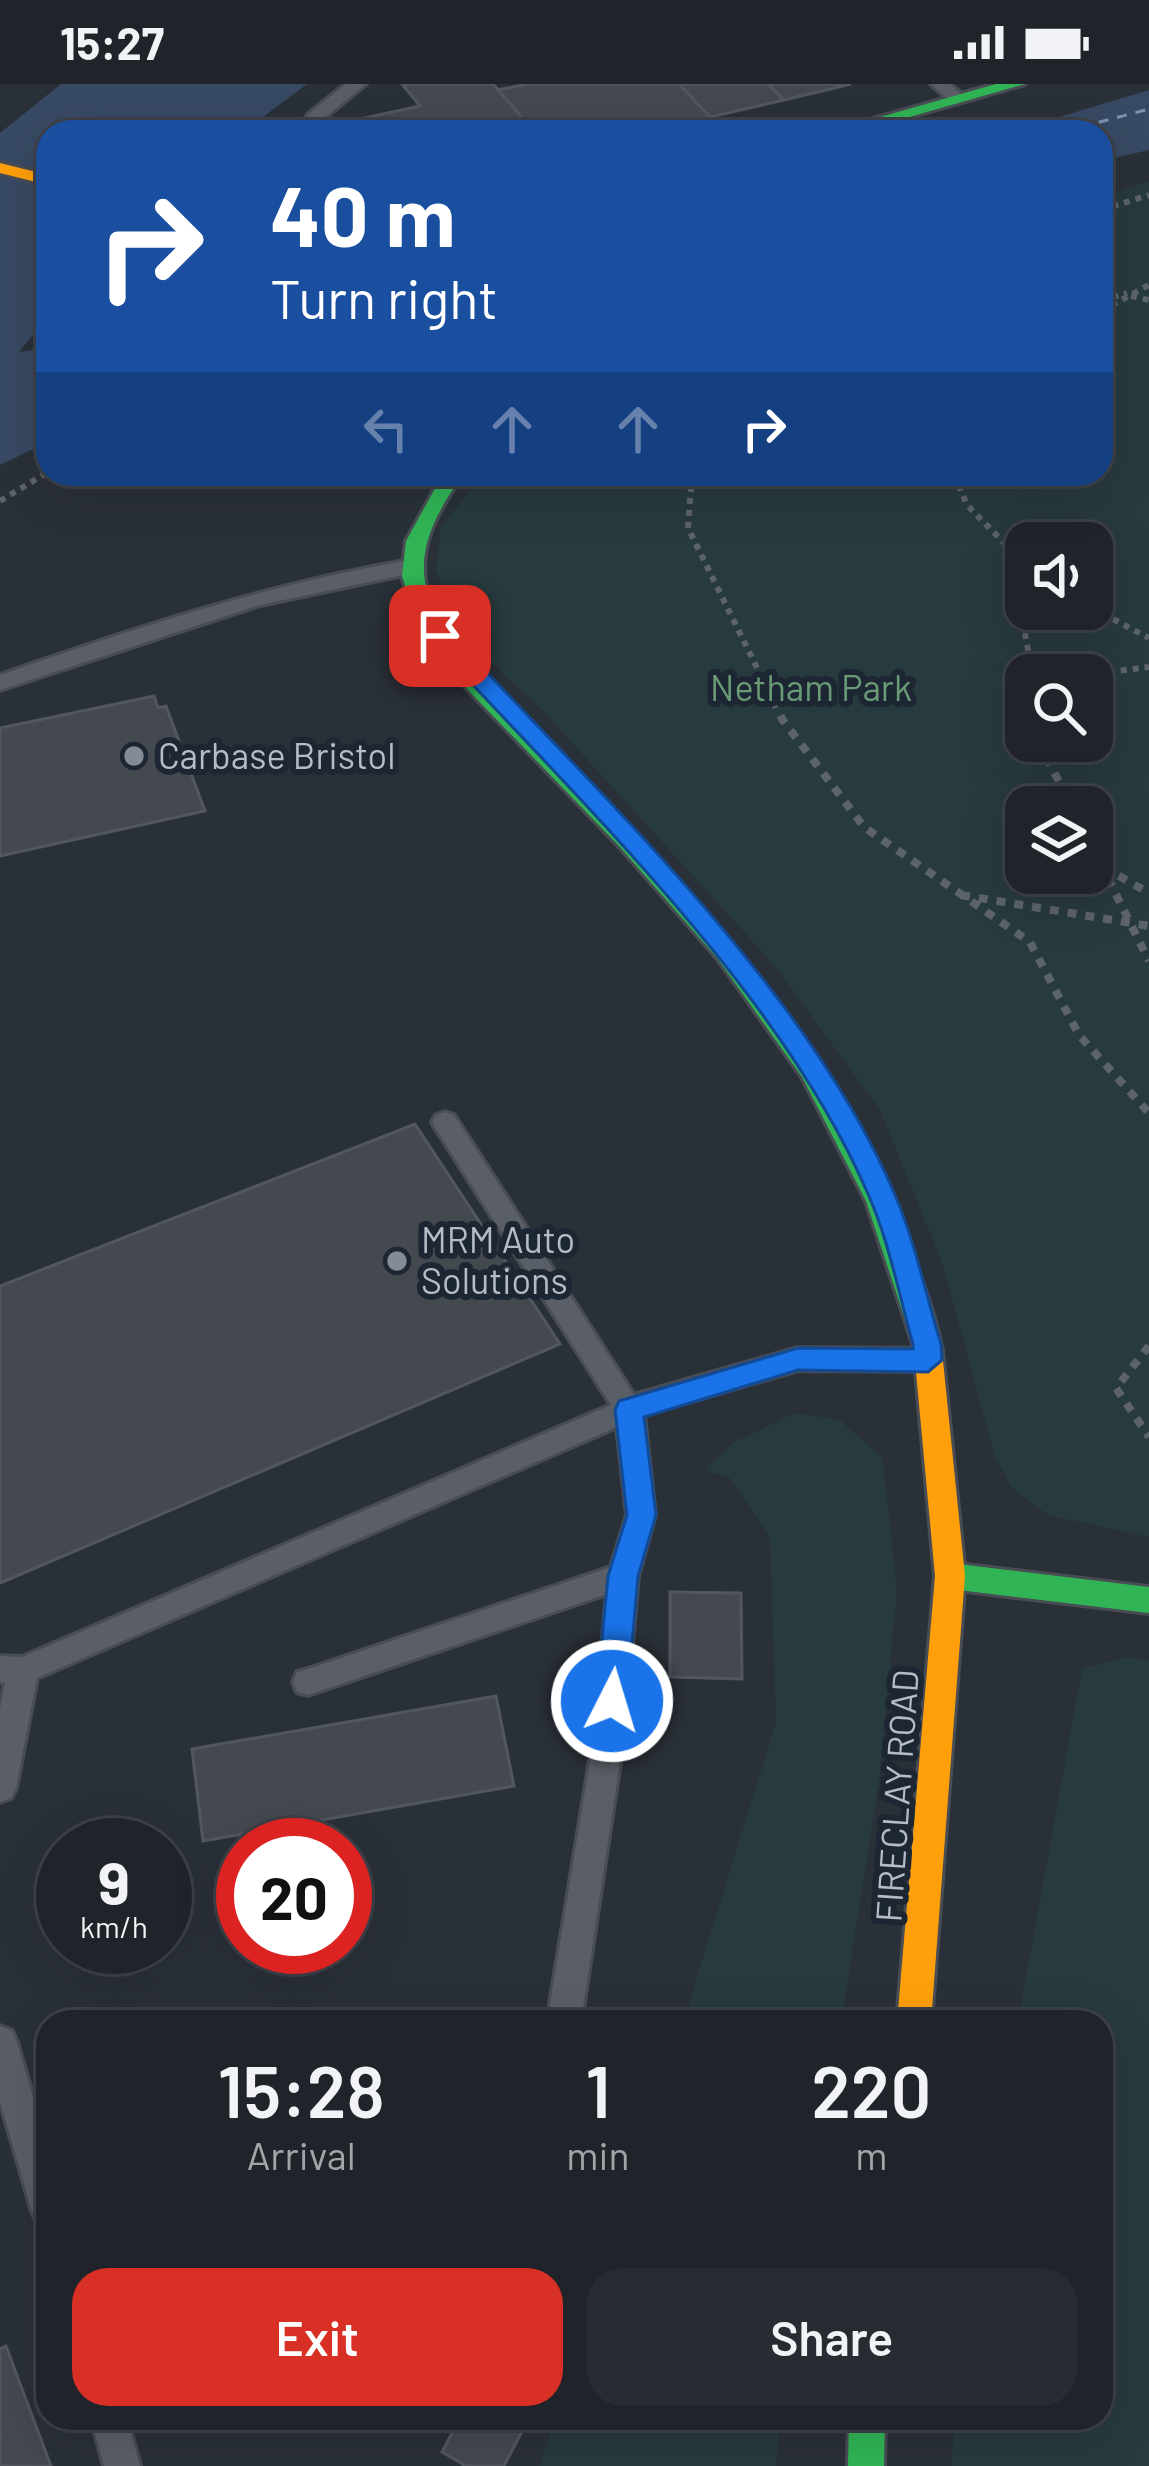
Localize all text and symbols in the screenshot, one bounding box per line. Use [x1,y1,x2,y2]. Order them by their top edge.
text: 15:27 [60,15,164,69]
text: 40 m [270,163,456,264]
icon: right [72,168,228,324]
text: Turn right [270,265,498,330]
icon: left [353,396,419,462]
icon: ahead [479,396,545,462]
icon: ahead [605,396,671,462]
icon: right [731,396,797,462]
map controls [1005,522,1113,894]
button: sound [1005,522,1113,630]
pin [389,585,491,687]
icon: arrive [407,603,473,669]
button: search [1005,654,1113,762]
park label: Netham Park [710,665,912,708]
place label: Carbase Bristol [158,733,395,776]
marker: Carbase Bristol [121,743,147,769]
button: layers [1005,786,1113,894]
place label: MRM Auto Solutions [421,1217,575,1301]
marker: MRM Auto Solutions [384,1248,410,1274]
position arrow [549,1638,675,1764]
street label: FIRECLAY ROAD [865,1668,926,1923]
speed limit sign: 20 [216,1818,372,1974]
text: 9 [98,1845,130,1917]
text: km/h [80,1908,148,1944]
text: 15:28 [218,2046,385,2132]
text: 1 [585,2046,611,2132]
text: 220 [811,2046,931,2132]
text: Arrival [247,2131,356,2178]
text: min [566,2131,630,2178]
text: m [855,2131,887,2178]
button: Exit [72,2268,563,2406]
button: Share [587,2268,1077,2406]

